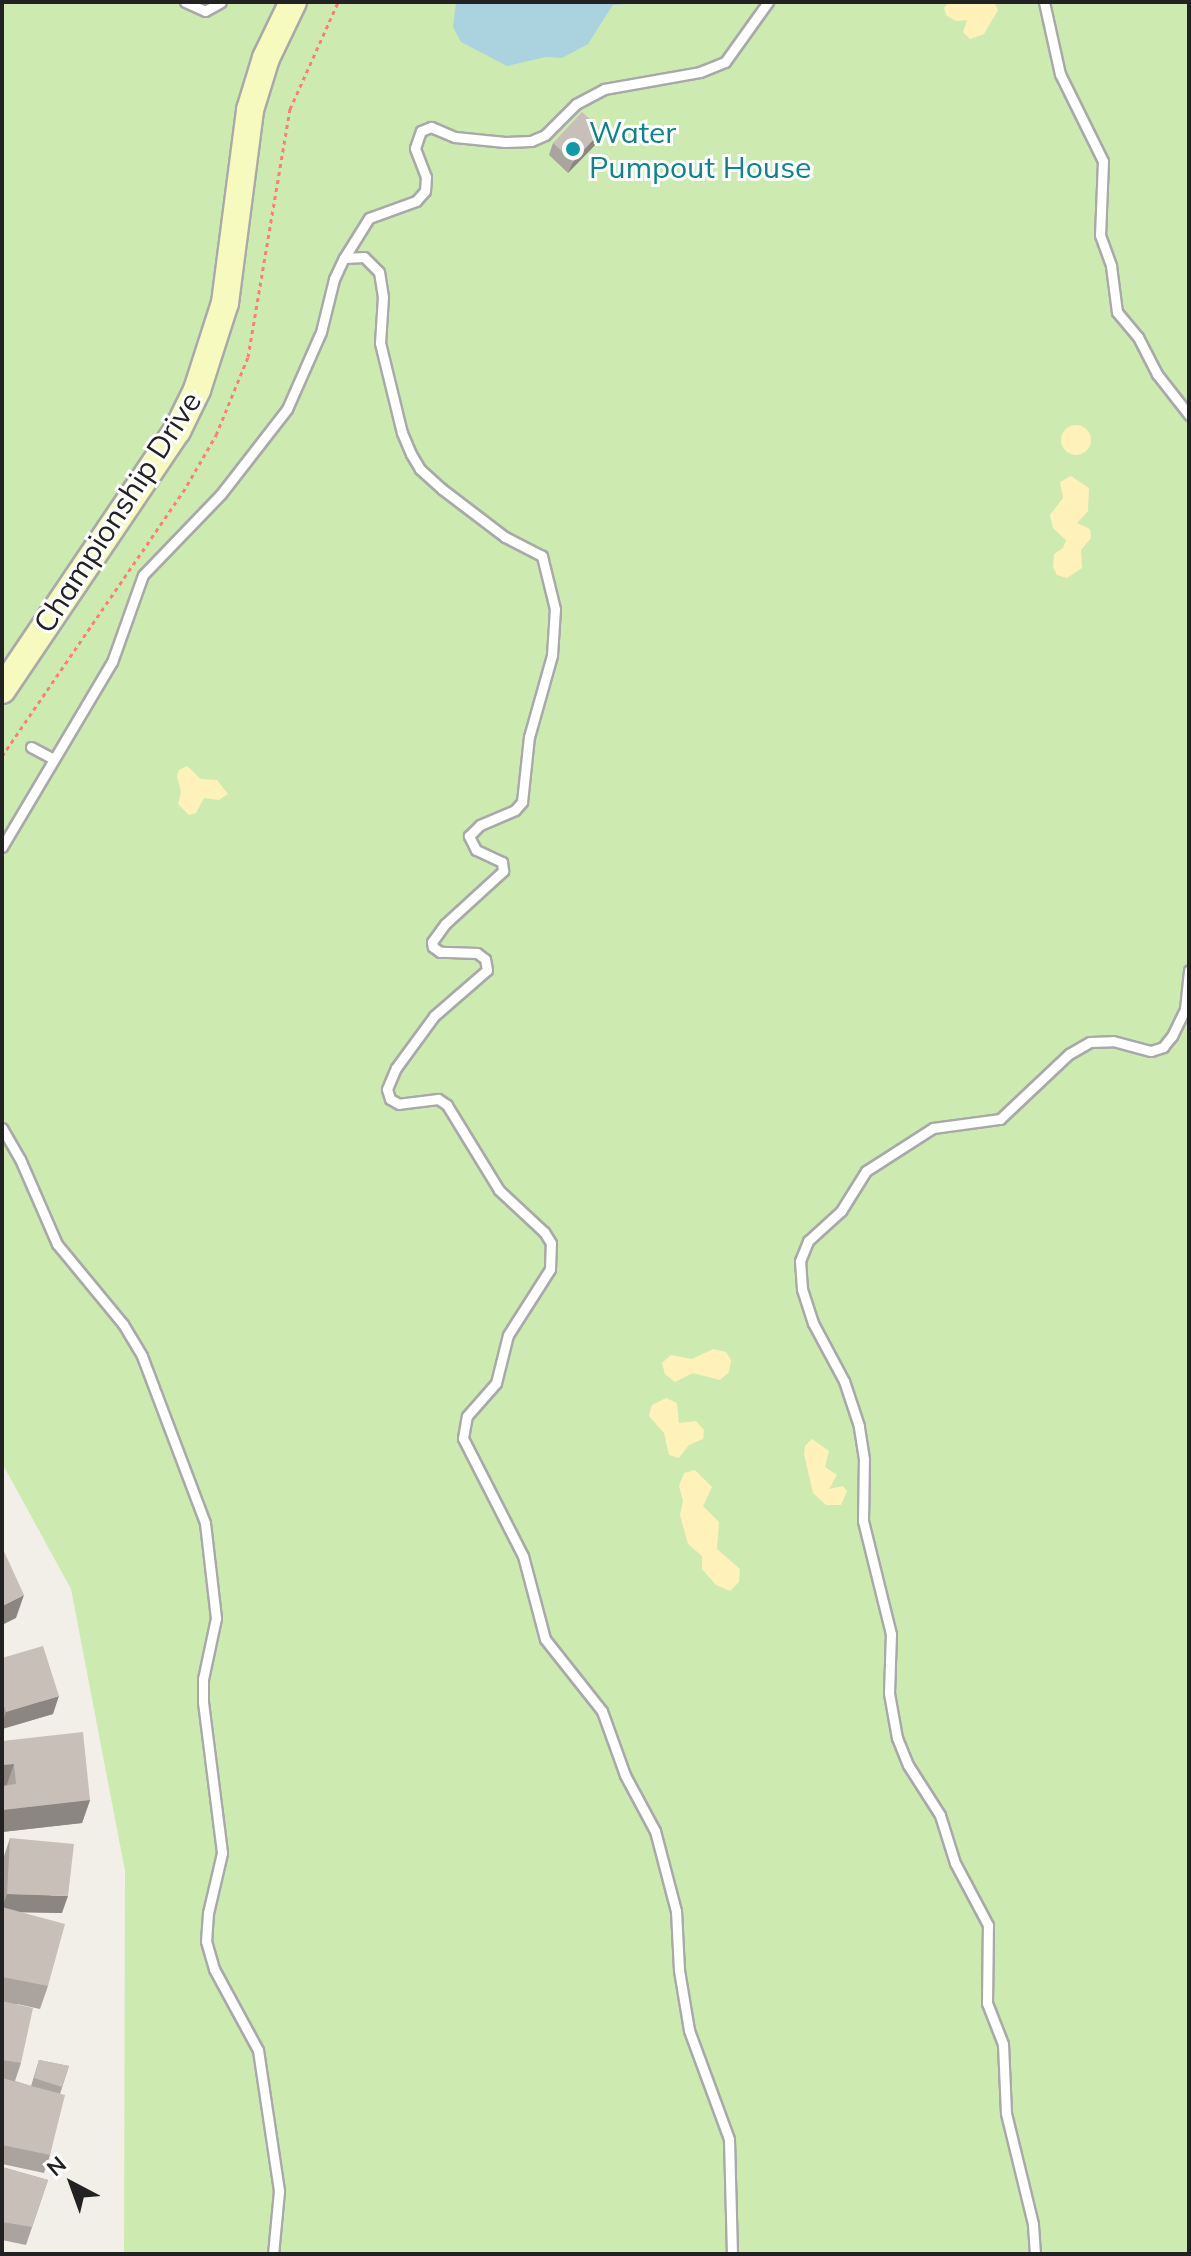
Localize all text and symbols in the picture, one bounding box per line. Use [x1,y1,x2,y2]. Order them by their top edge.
place label: Water Pumpout House [589,114,811,184]
marker: Water Pumpout House [564,140,582,158]
street label: Championship Drive [26,385,208,639]
north arrow [32,2144,112,2224]
text: N [41,2150,72,2182]

